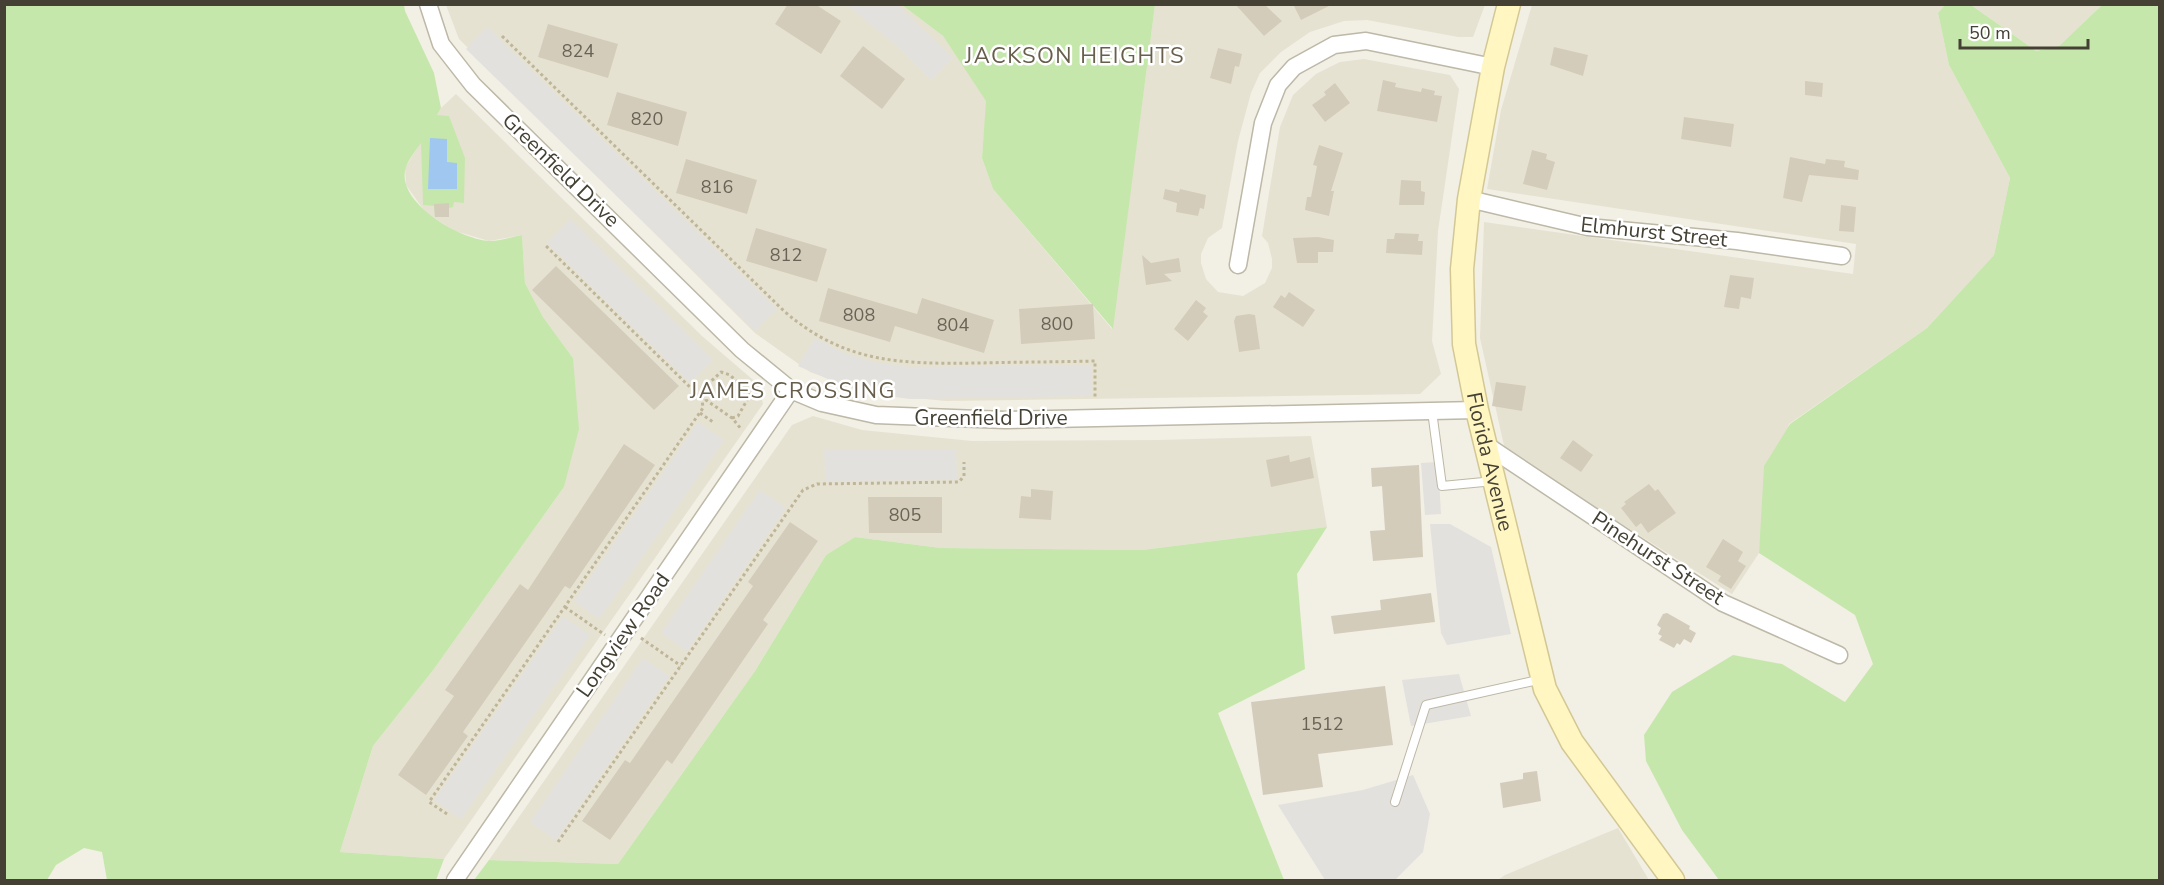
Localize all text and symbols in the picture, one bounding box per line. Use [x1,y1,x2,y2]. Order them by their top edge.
scale bar [1960,12,2088,50]
text: 50 m [1969,21,2011,45]
house number: 824 [562,39,594,63]
district label: JACKSON HEIGHTS [964,41,1185,71]
street label: Greenfield Drive [496,107,626,233]
house number: 820 [631,107,663,131]
house number: 816 [701,175,733,199]
street label: Elmhurst Street [1579,210,1729,254]
house number: 812 [770,243,802,267]
house number: 808 [843,303,875,327]
house number: 800 [1041,312,1073,336]
house number: 804 [937,313,969,337]
district label: JAMES CROSSING [689,376,896,406]
street label: Florida Avenue [1460,390,1520,534]
street label: Greenfield Drive [914,404,1068,432]
house number: 805 [889,503,921,527]
street label: Pinehurst Street [1586,505,1730,612]
street label: Longview Road [570,567,676,703]
house number: 1512 [1300,712,1344,736]

